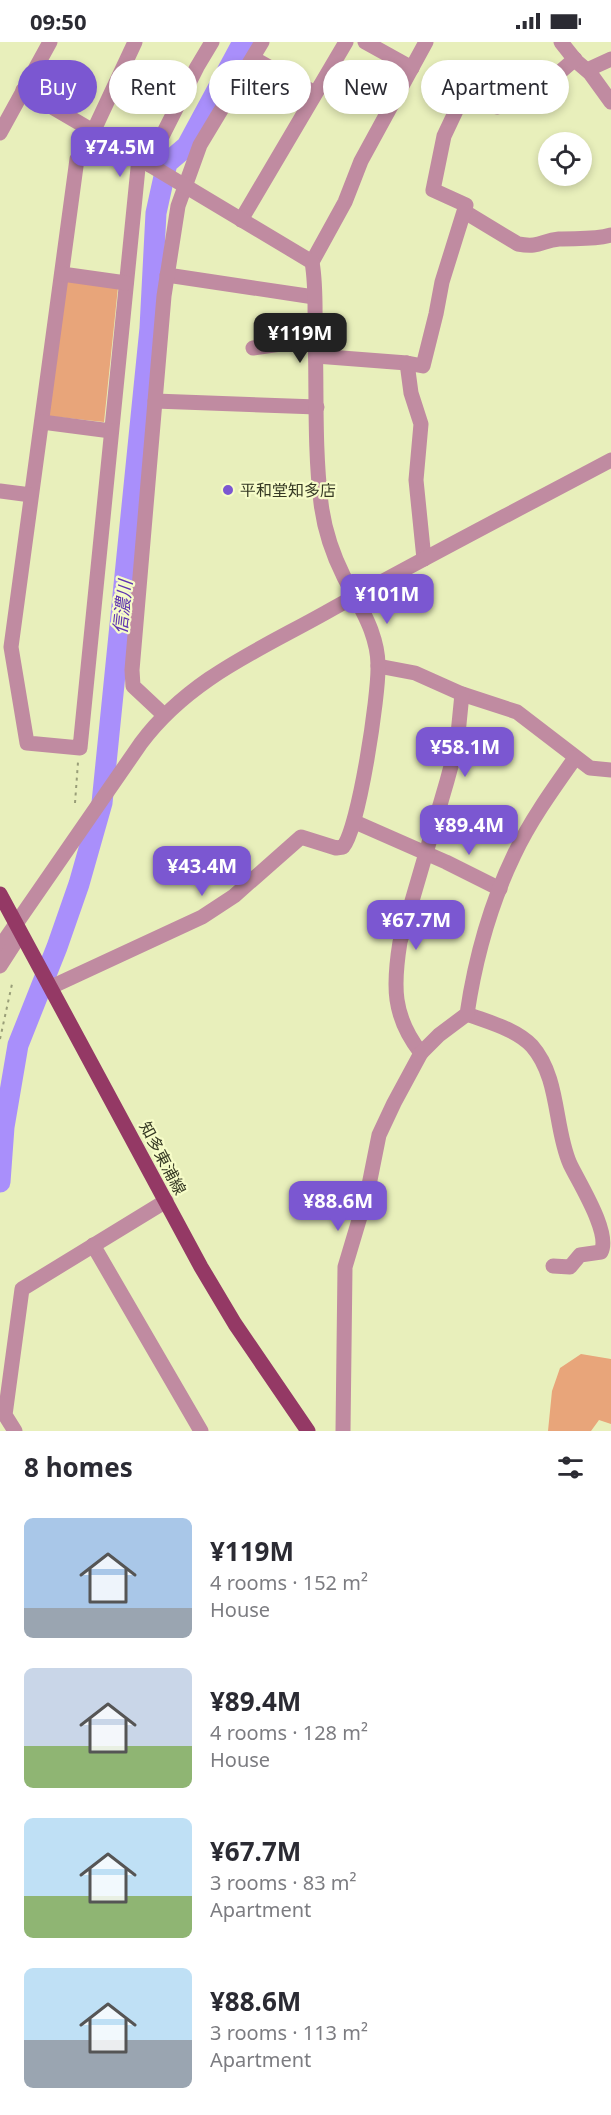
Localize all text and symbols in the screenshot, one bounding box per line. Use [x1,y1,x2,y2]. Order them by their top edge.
text: 09:50 [30,6,87,36]
chip: Buy [18,60,97,114]
chip: Rent [109,60,197,114]
chip: Filters [209,60,311,114]
chip: New [323,60,409,114]
chip: Apartment [421,60,569,114]
pin: ¥74.5M [71,127,169,178]
map controls [538,132,592,186]
button: locate [538,132,592,186]
text: ¥74.5M [85,133,155,160]
pin: ¥119M [258,313,342,364]
text: ¥119M [268,319,332,346]
place label: 平和堂知多店 [240,479,336,501]
marker: 平和堂知多店 [221,483,235,497]
pin: ¥101M [345,574,429,625]
water label: 信濃川 [107,577,137,635]
text: ¥101M [355,580,419,607]
pin: ¥58.1M [416,727,514,778]
text: ¥58.1M [430,733,500,760]
pin: ¥89.4M [420,805,518,856]
text: ¥89.4M [434,811,504,838]
pin: ¥43.4M [153,846,251,897]
text: ¥43.4M [167,852,237,879]
pin: ¥67.7M [367,900,465,951]
text: ¥67.7M [381,906,451,933]
street label: 知多東浦線 [135,1118,191,1198]
pin: ¥88.6M [289,1181,387,1232]
text: ¥88.6M [303,1187,373,1214]
text: 8 homes [24,1449,133,1485]
icon: filters [554,1451,587,1484]
text: ¥119M [210,1533,294,1569]
icon: home [72,1542,144,1614]
text: 4 rooms · 152 m² [210,1569,368,1596]
text: House [210,1596,270,1623]
text: ¥89.4M [210,1683,301,1719]
icon: home [72,1692,144,1764]
text: 4 rooms · 128 m² [210,1719,368,1746]
text: House [210,1746,270,1773]
text: ¥67.7M [210,1833,301,1869]
icon: home [72,1842,144,1914]
text: 3 rooms · 83 m² [210,1869,357,1896]
text: Apartment [210,1896,311,1923]
text: ¥88.6M [210,1983,301,2019]
icon: home [72,1992,144,2064]
text: 3 rooms · 113 m² [210,2019,368,2046]
text: Apartment [210,2046,311,2073]

